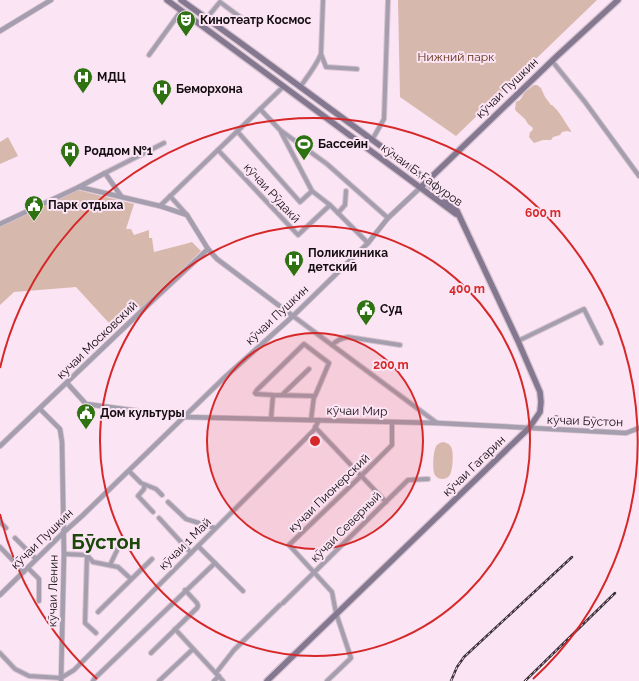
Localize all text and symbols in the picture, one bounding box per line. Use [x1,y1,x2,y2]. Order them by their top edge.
theatre icon: Кинотеатр Космос [175,9,197,37]
place label: Кинотеатр Космос [200,13,311,27]
park label: Нижний парк [418,50,494,64]
street label: кӯчаи Пушкин [473,55,541,121]
hospital icon: МДЦ [72,66,94,94]
place label: МДЦ [97,70,126,84]
hospital icon: Беморхона [151,78,173,106]
place label: Беморхона [176,82,243,96]
sports icon: Бассейн [293,133,315,161]
place label: Бассейн [318,137,368,151]
hospital icon: Роддом №1 [59,140,81,168]
street label: кӯчаи Б. Ғафуров [378,141,466,209]
place label: Роддом №1 [84,144,153,158]
street label: кӯчаи Рӯдакӣ [241,160,303,226]
public building icon: Парк отдыха [23,194,45,222]
place label: Парк отдыха [48,198,124,212]
text: 600 m [525,206,561,220]
place label: Поликлиника детский [308,246,388,274]
hospital icon: Поликлиника детский [283,249,305,277]
street label: кӯчаи Пушкин [243,282,311,348]
text: 400 m [449,282,485,296]
street label: кучаи Московский [54,298,140,382]
public building icon: Суд [355,298,377,326]
place label: Суд [380,302,403,316]
text: 200 m [373,358,409,372]
public building icon: Дом культуры [75,402,97,430]
street label: кӯчаи Мир [327,403,387,419]
place label: Дом культуры [100,406,185,420]
street label: кӯчаи Бӯстон [547,413,623,429]
street label: кӯчаи Гагарин [440,433,508,499]
centre of rings [308,434,322,448]
street label: кучаи Пионерский [286,451,372,535]
street label: кӯчаи Северный [308,489,384,565]
street label: кӯчаи Пушкин [8,506,76,572]
street label: кӯчаи 1 Май [156,515,214,573]
district label: Бӯстон [71,530,141,554]
street label: кӯчаи Ленин [45,555,61,627]

